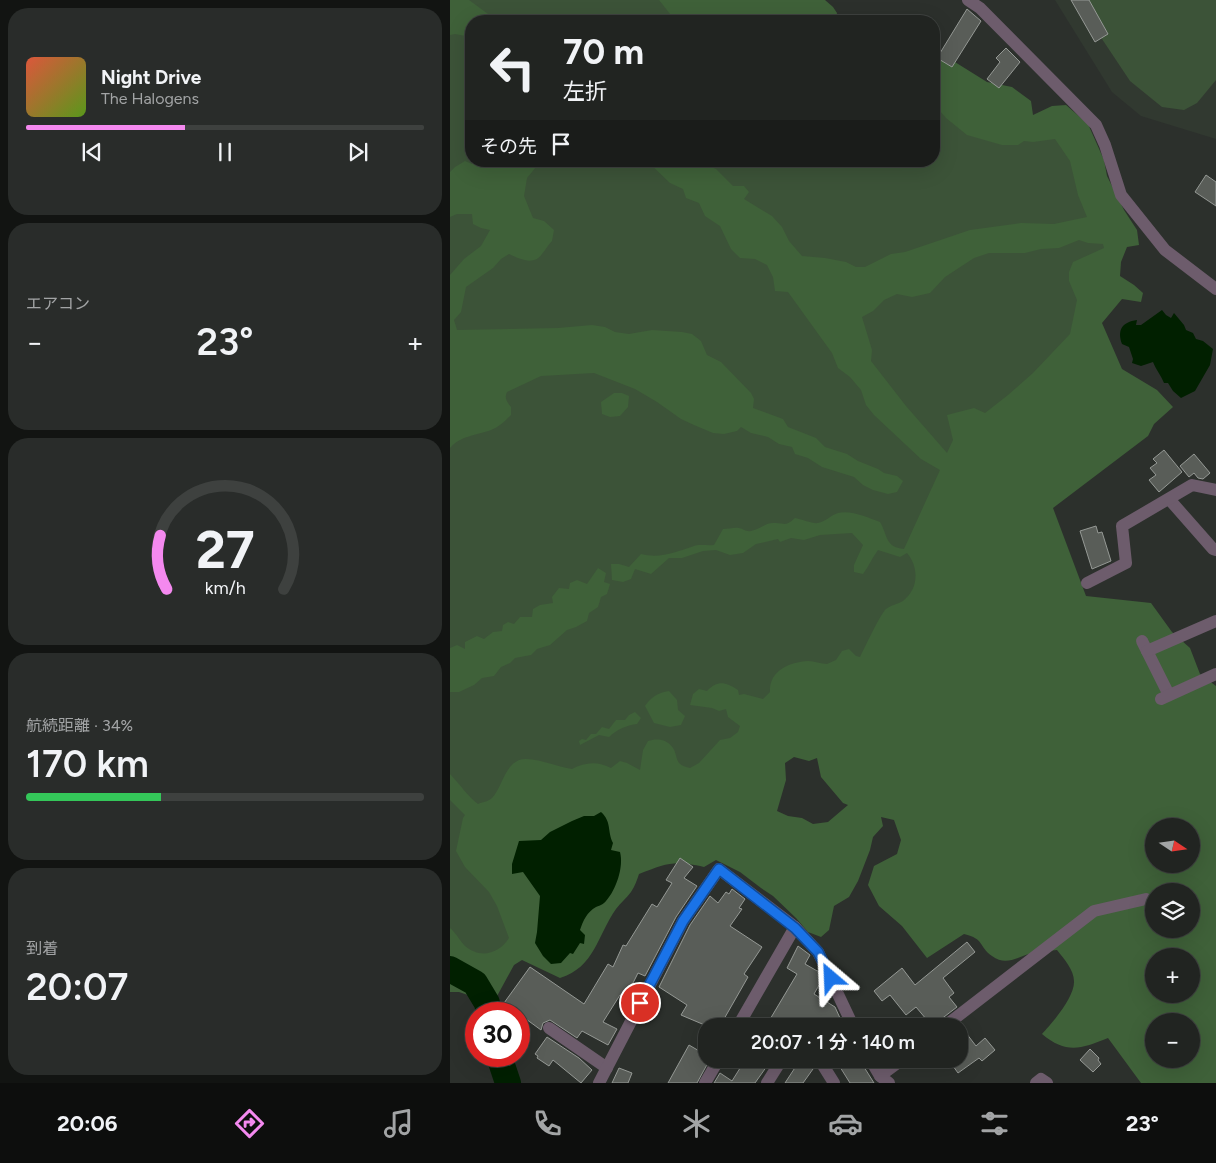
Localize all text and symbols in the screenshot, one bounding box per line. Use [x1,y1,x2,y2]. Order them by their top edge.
text: 70 m [563,31,644,73]
icon: left [480,35,545,100]
text: Night Drive [101,66,201,89]
text: 左折 [563,78,607,105]
text: The Halogens [101,89,199,108]
icon: arrive [547,130,575,158]
text: その先 [480,135,537,158]
icon: previous [78,138,106,166]
icon: pause [211,138,239,166]
icon: next [344,138,372,166]
text: エアコン [26,294,90,313]
text: 23° [197,319,253,365]
text: − [26,325,43,359]
text: + [407,325,424,359]
text: 27 [195,519,255,581]
text: km/h [205,577,245,598]
text: 航続距離 · 34% [26,716,133,735]
text: 170 km [26,741,149,787]
north arrow [1145,818,1200,872]
map controls [1145,818,1200,1068]
button: layers [1145,883,1200,938]
text: 到着 [26,939,58,958]
button: + [1145,948,1200,1003]
position arrow [804,951,856,1003]
text: 20:07 [26,964,128,1010]
pin [619,982,661,1024]
icon: arrive [626,989,654,1017]
speed limit sign: 30 [465,1002,530,1067]
button: − [1145,1013,1200,1068]
text: 20:07 · 1 分 · 140 m [751,1031,915,1054]
icon: directions [232,1106,267,1141]
icon: music [381,1106,416,1141]
icon: phone [530,1106,565,1141]
icon: climate [679,1106,714,1141]
icon: car [828,1106,863,1141]
icon: filters [977,1106,1012,1141]
text: 20:06 [57,1110,118,1137]
text: 23° [1126,1110,1159,1137]

